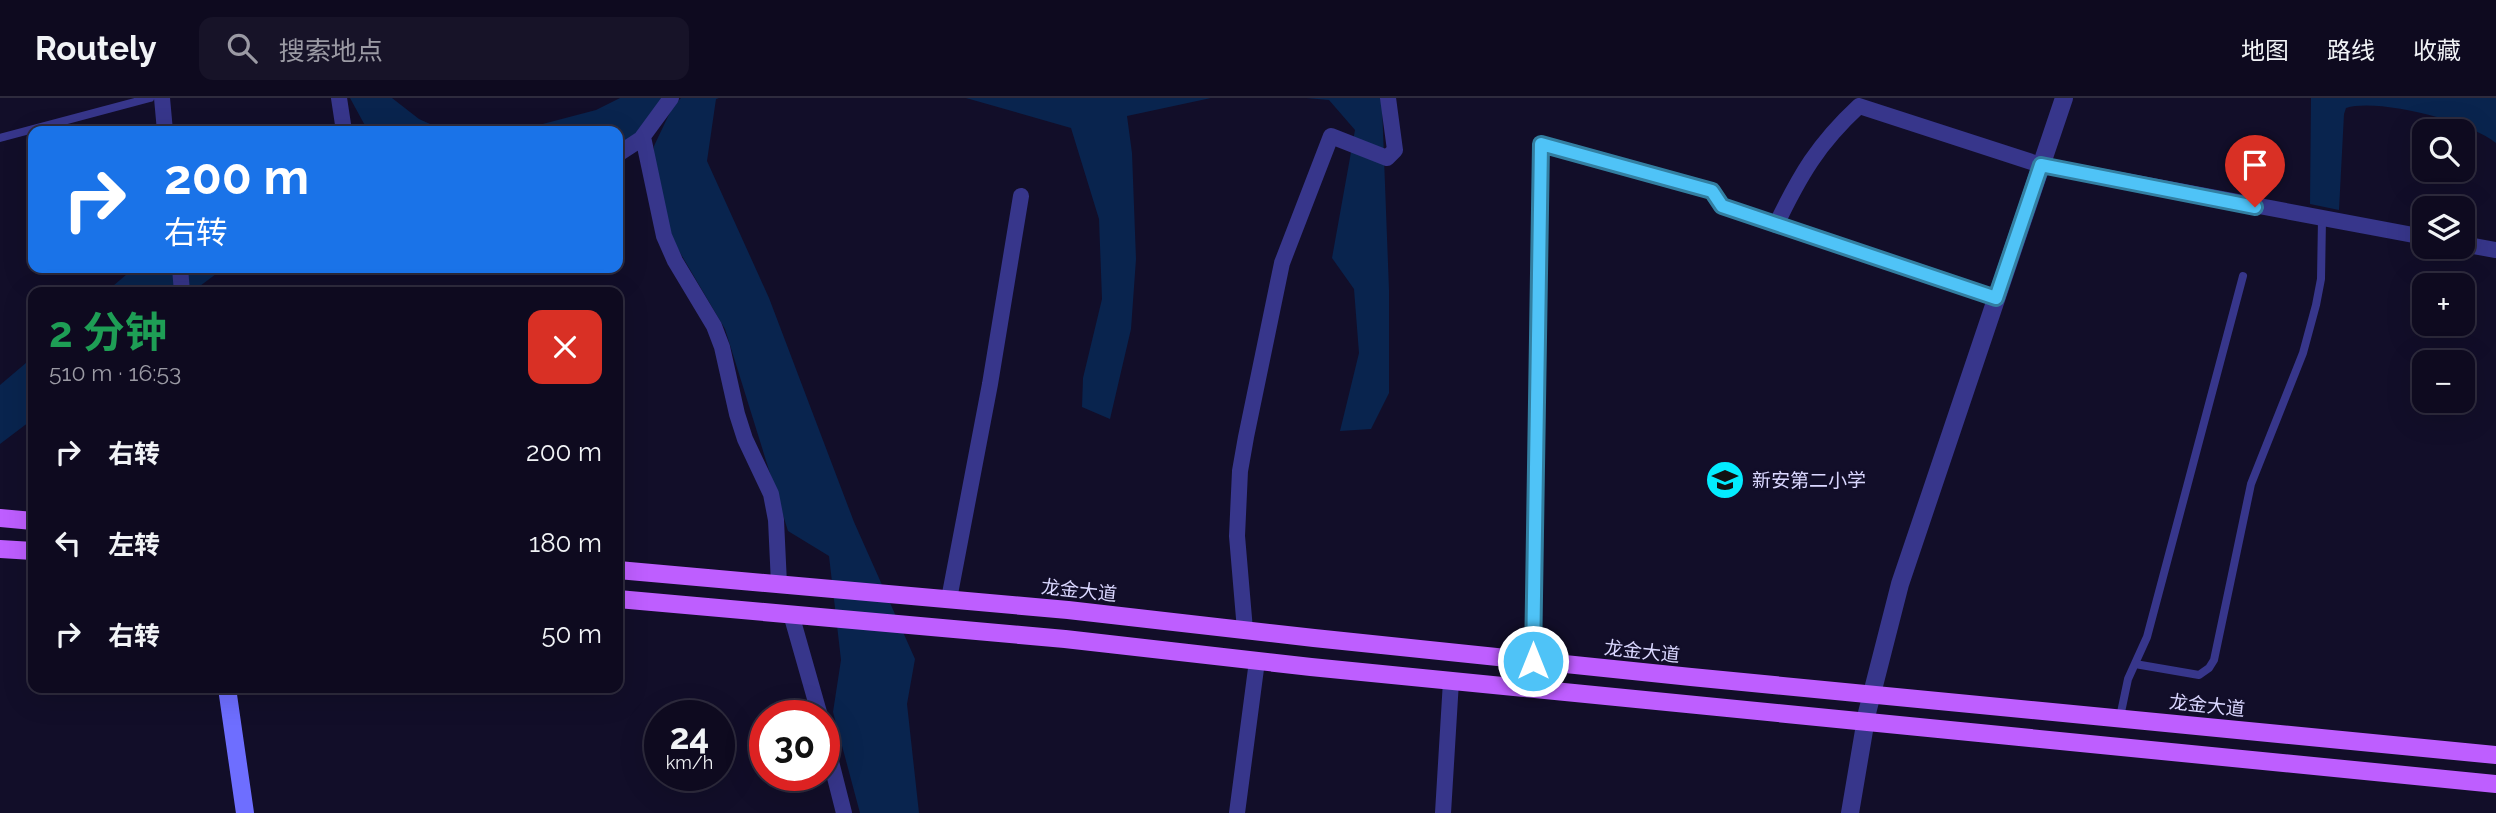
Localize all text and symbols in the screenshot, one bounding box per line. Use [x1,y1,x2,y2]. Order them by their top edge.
search box [199,17,689,80]
text: Routely [35,29,157,68]
icon: search [223,29,261,67]
text: 搜索地点 [279,36,383,66]
text: 地图 [2241,36,2289,65]
text: 路线 [2327,36,2375,65]
text: 收藏 [2413,36,2461,65]
map controls [2412,119,2475,413]
button: search [2412,119,2475,182]
pin [2225,135,2285,207]
icon: arrive [2236,146,2274,184]
text: 200 m [164,148,309,205]
icon: right [49,154,140,245]
button: layers [2412,196,2475,259]
text: 右转 [164,214,228,251]
button: + [2412,273,2475,336]
text: 2 分钟 [49,308,167,357]
button: close [528,310,602,384]
button: − [2412,350,2475,413]
text: 510 m · 16:53 [49,359,181,386]
icon: right [49,433,87,471]
text: 200 m [526,437,602,467]
text: 右转 [108,439,160,469]
school or university icon: 新安第二小学 [1704,459,1746,501]
place label: 新安第二小学 [1752,469,1866,491]
icon: left [49,524,87,562]
text: 180 m [529,528,602,558]
text: 左转 [108,530,160,560]
street label: 龙金大道 [1040,575,1118,605]
icon: right [49,615,87,653]
text: 50 m [541,619,602,649]
text: 右转 [108,621,160,651]
position arrow [1496,624,1570,698]
street label: 龙金大道 [1603,636,1681,666]
street label: 龙金大道 [2168,690,2246,720]
speed limit sign: 30 [749,700,840,791]
text: 24 [670,716,709,757]
text: km/h [666,752,713,773]

